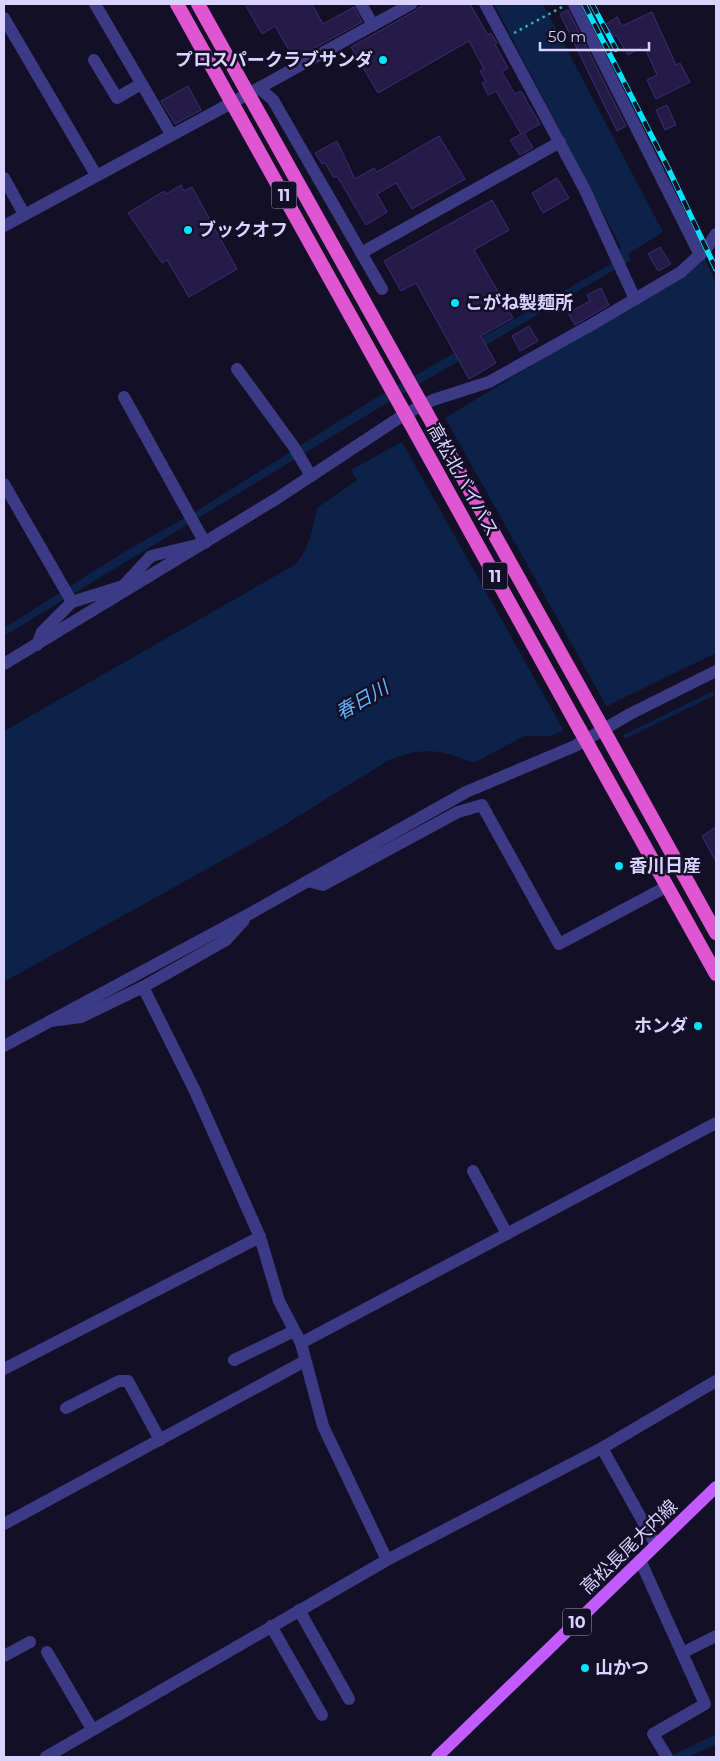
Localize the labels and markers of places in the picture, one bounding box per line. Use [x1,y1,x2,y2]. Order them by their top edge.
place label: プロスパークラブサンダ [175,49,373,71]
marker: プロスパークラブサンダ [377,54,389,66]
place label: ブックオフ [198,219,288,241]
marker: ブックオフ [182,224,194,236]
place label: こがね製麺所 [465,292,573,314]
marker: こがね製麺所 [449,297,461,309]
place label: 香川日産 [629,855,701,877]
marker: 香川日産 [613,860,625,872]
place label: ホンダ [634,1015,688,1037]
marker: ホンダ [692,1020,704,1032]
place label: 山かつ [595,1657,649,1679]
marker: 山かつ [579,1662,591,1674]

